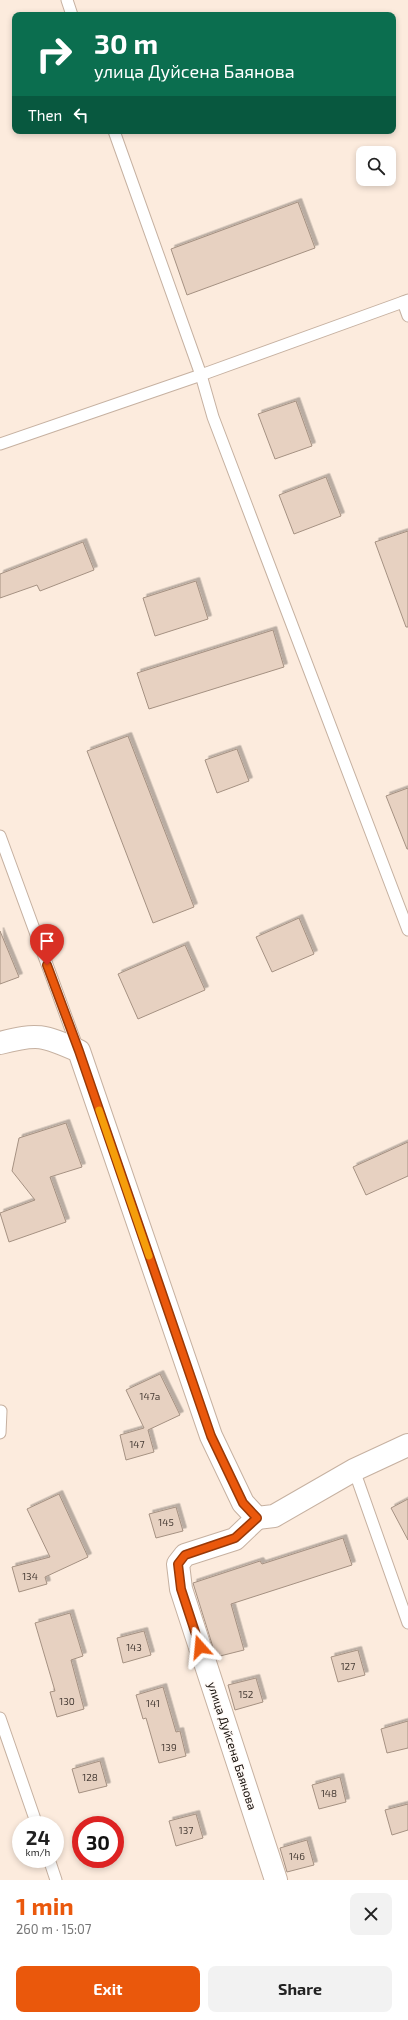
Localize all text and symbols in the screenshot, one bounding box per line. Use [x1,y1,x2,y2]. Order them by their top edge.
text: 30 m [94,26,158,60]
icon: right [28,28,80,80]
text: улица Дуйсена Баянова [94,60,295,82]
icon: left [70,104,92,126]
text: Then [28,106,62,124]
map controls [356,146,396,186]
button: search [356,146,396,186]
pin [30,924,64,965]
icon: arrive [36,930,58,952]
house number: 147а [140,1390,160,1402]
house number: 147 [129,1438,145,1450]
house number: 145 [158,1516,174,1528]
house number: 134 [22,1570,38,1582]
position arrow [179,1626,221,1668]
house number: 143 [126,1641,142,1653]
house number: 127 [341,1660,355,1672]
street label: улица Дуйсена Баянова [205,1680,260,1812]
house number: 152 [239,1688,254,1700]
house number: 130 [59,1695,75,1707]
house number: 141 [146,1697,160,1709]
house number: 139 [161,1741,177,1753]
house number: 128 [82,1771,98,1783]
house number: 148 [321,1787,337,1799]
speed limit sign: 30 [72,1816,124,1868]
house number: 137 [179,1824,193,1836]
text: 24 [26,1825,50,1849]
text: km/h [26,1846,50,1858]
house number: 146 [289,1850,305,1862]
text: 1 min [16,1891,74,1920]
button: close [350,1893,392,1935]
text: 260 m · 15:07 [16,1921,91,1937]
button: Exit [16,1966,200,2012]
button: Share [208,1966,392,2012]

